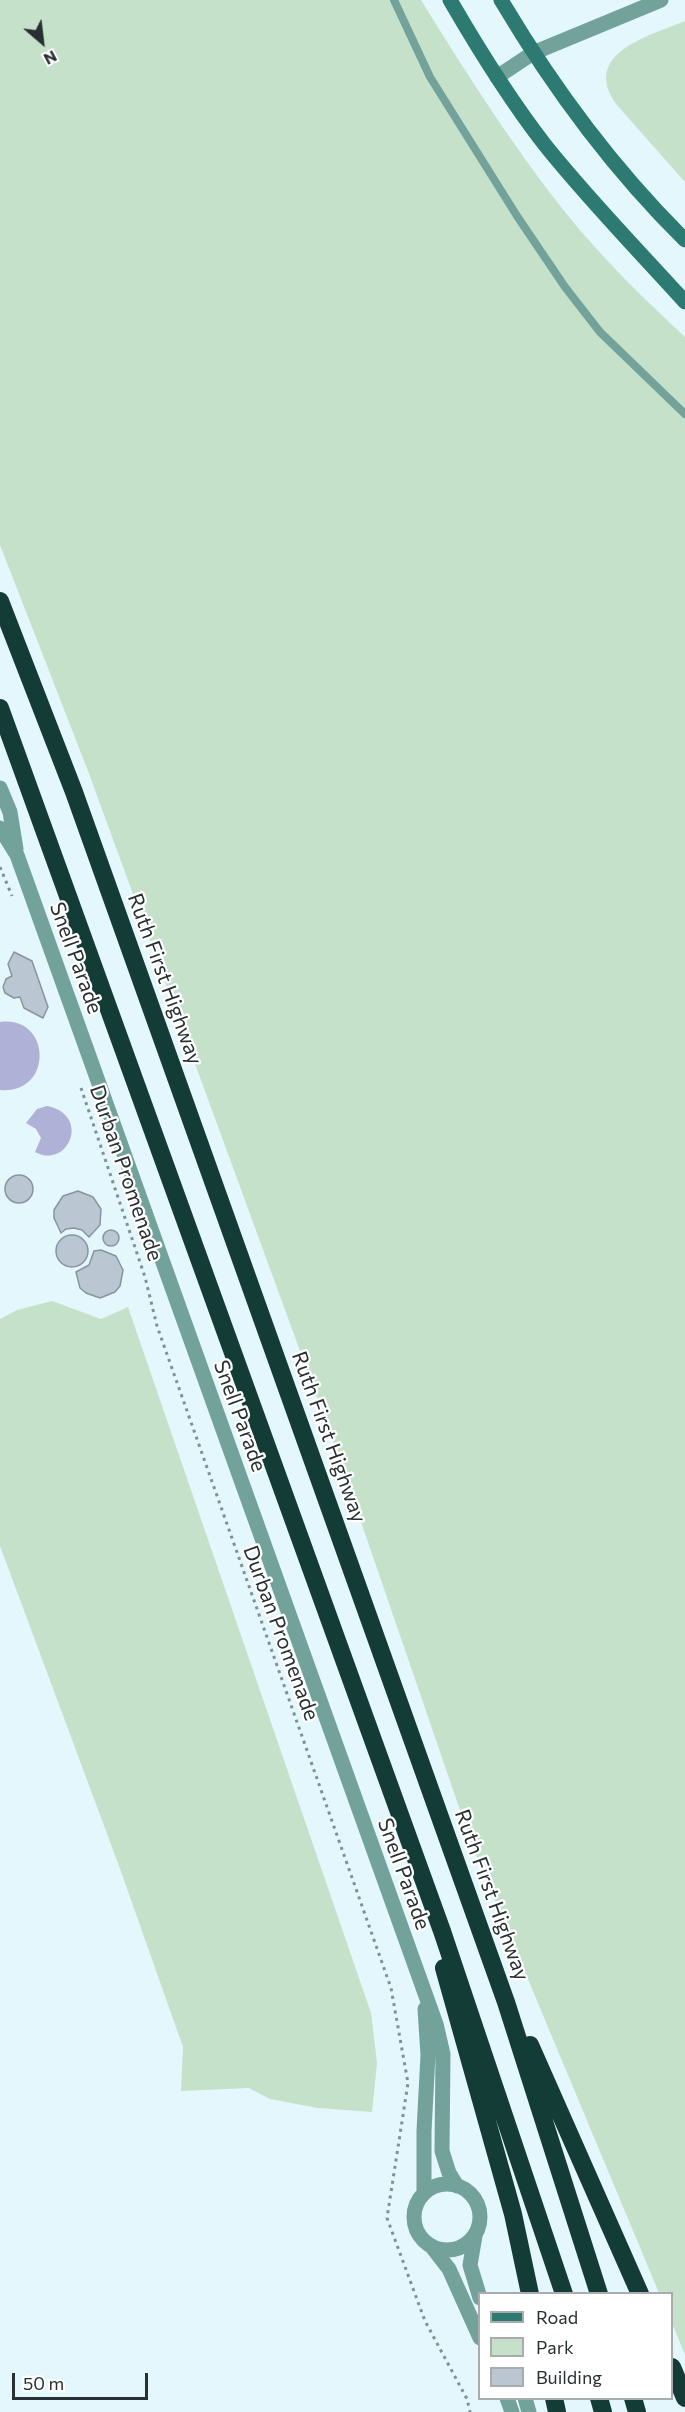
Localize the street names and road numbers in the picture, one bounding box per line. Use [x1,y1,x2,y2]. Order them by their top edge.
street label: Ruth First Highway [122,890,208,1068]
street label: Snell Parade [44,899,108,1017]
street label: Durban Promenade [84,1082,168,1264]
street label: Ruth First Highway [286,1348,372,1526]
street label: Snell Parade [208,1357,272,1475]
street label: Durban Promenade [238,1542,324,1724]
street label: Ruth First Highway [449,1806,535,1984]
street label: Snell Parade [372,1815,436,1933]

